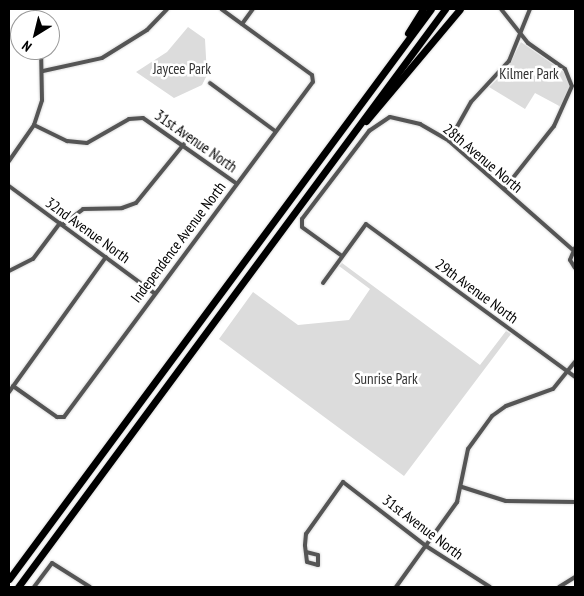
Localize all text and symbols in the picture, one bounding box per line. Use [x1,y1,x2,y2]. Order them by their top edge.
north arrow [10,10,60,60]
text: N [18,37,35,56]
park label: Jaycee Park [153,60,211,78]
park label: Kilmer Park [499,65,559,83]
street label: 31st Avenue North [151,106,241,176]
street label: 28th Avenue North [440,120,526,196]
street label: Independence Avenue North [127,178,229,306]
street label: 32nd Avenue North [42,193,134,267]
street label: 29th Avenue North [432,255,522,327]
park label: Sunrise Park [354,370,418,388]
street label: 31st Avenue North [379,491,467,563]

